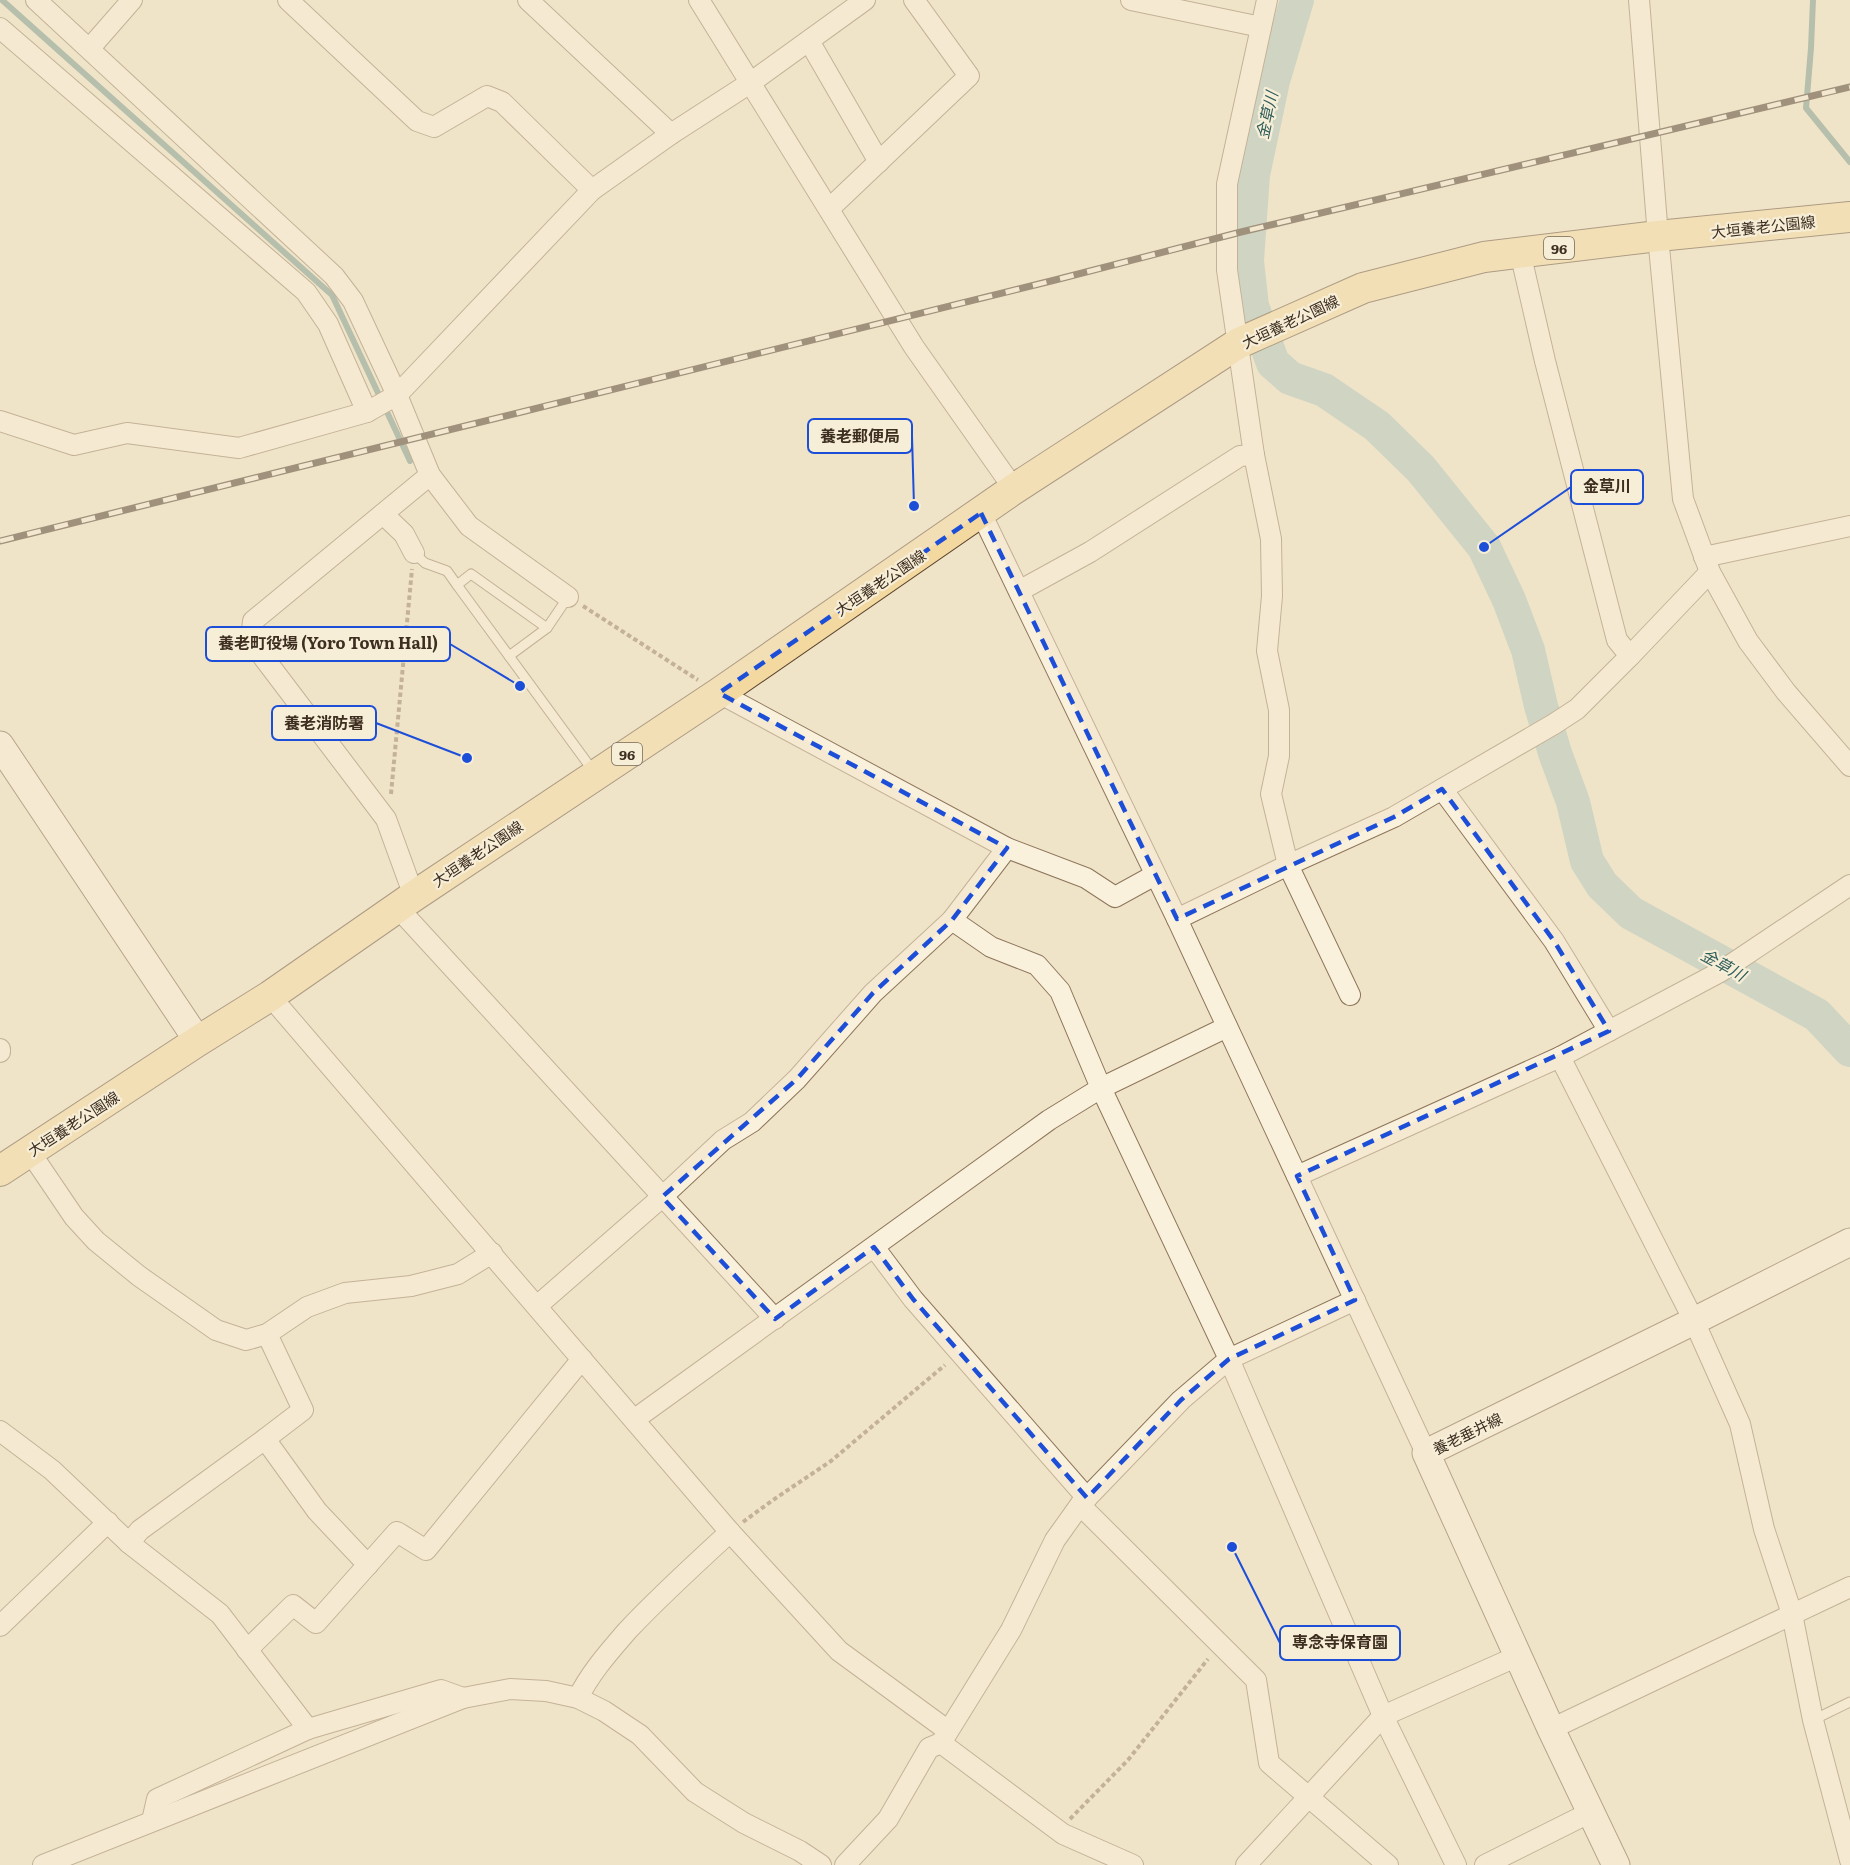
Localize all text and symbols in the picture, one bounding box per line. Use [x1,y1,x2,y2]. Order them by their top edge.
water label: 金草川 [1249,87,1283,141]
street label: 大垣養老公園線 [1710,209,1816,243]
road number: 96 [1544,237,1574,259]
street label: 大垣養老公園線 [1238,288,1342,354]
callout: 養老郵便局 [808,419,912,453]
text: 養老郵便局 [820,423,900,447]
callout: 金草川 [1571,470,1643,504]
text: 金草川 [1583,473,1631,497]
street label: 大垣養老公園線 [830,543,930,621]
callout: 養老町役場 (Yoro Town Hall) [206,627,450,661]
text: 養老町役場 (Yoro Town Hall) [218,630,438,654]
callout: 養老消防署 [272,706,376,740]
text: 養老消防署 [284,710,364,734]
road number: 96 [612,743,642,765]
street label: 大垣養老公園線 [427,814,527,892]
water label: 金草川 [1697,942,1753,987]
street label: 大垣養老公園線 [23,1085,123,1161]
street label: 養老垂井線 [1428,1406,1506,1460]
callout: 専念寺保育園 [1280,1626,1400,1660]
text: 専念寺保育園 [1292,1629,1388,1653]

